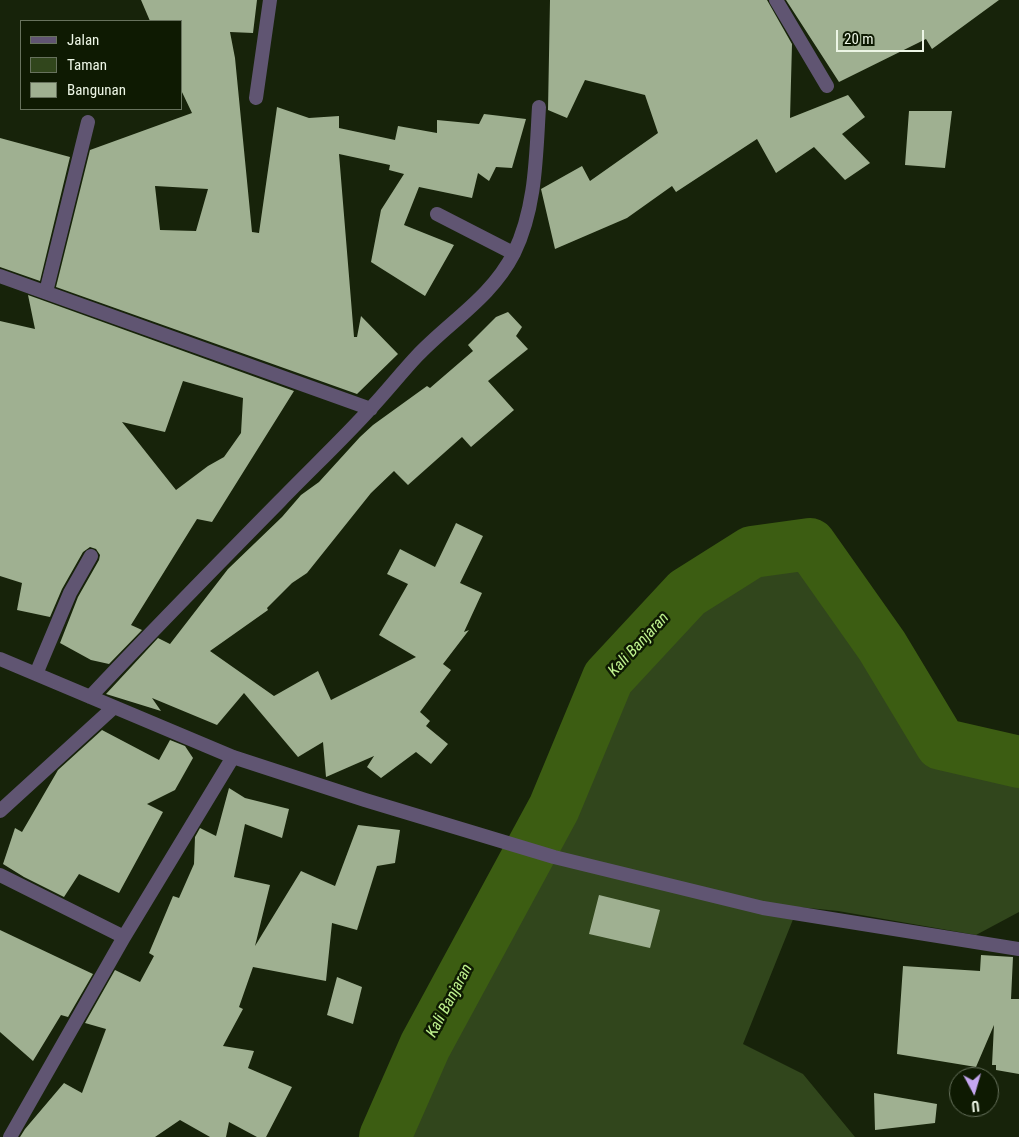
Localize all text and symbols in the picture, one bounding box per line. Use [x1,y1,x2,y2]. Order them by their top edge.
legend [20,20,182,110]
scale bar [839,20,926,52]
text: 20 m [844,30,874,48]
text: Jalan [67,31,99,49]
text: Taman [67,56,107,74]
text: Bangunan [67,81,126,99]
water label: Kali Banjaran [605,609,673,681]
water label: Kali Banjaran [423,961,477,1041]
north arrow [949,1067,999,1117]
text: U [971,1098,980,1114]

